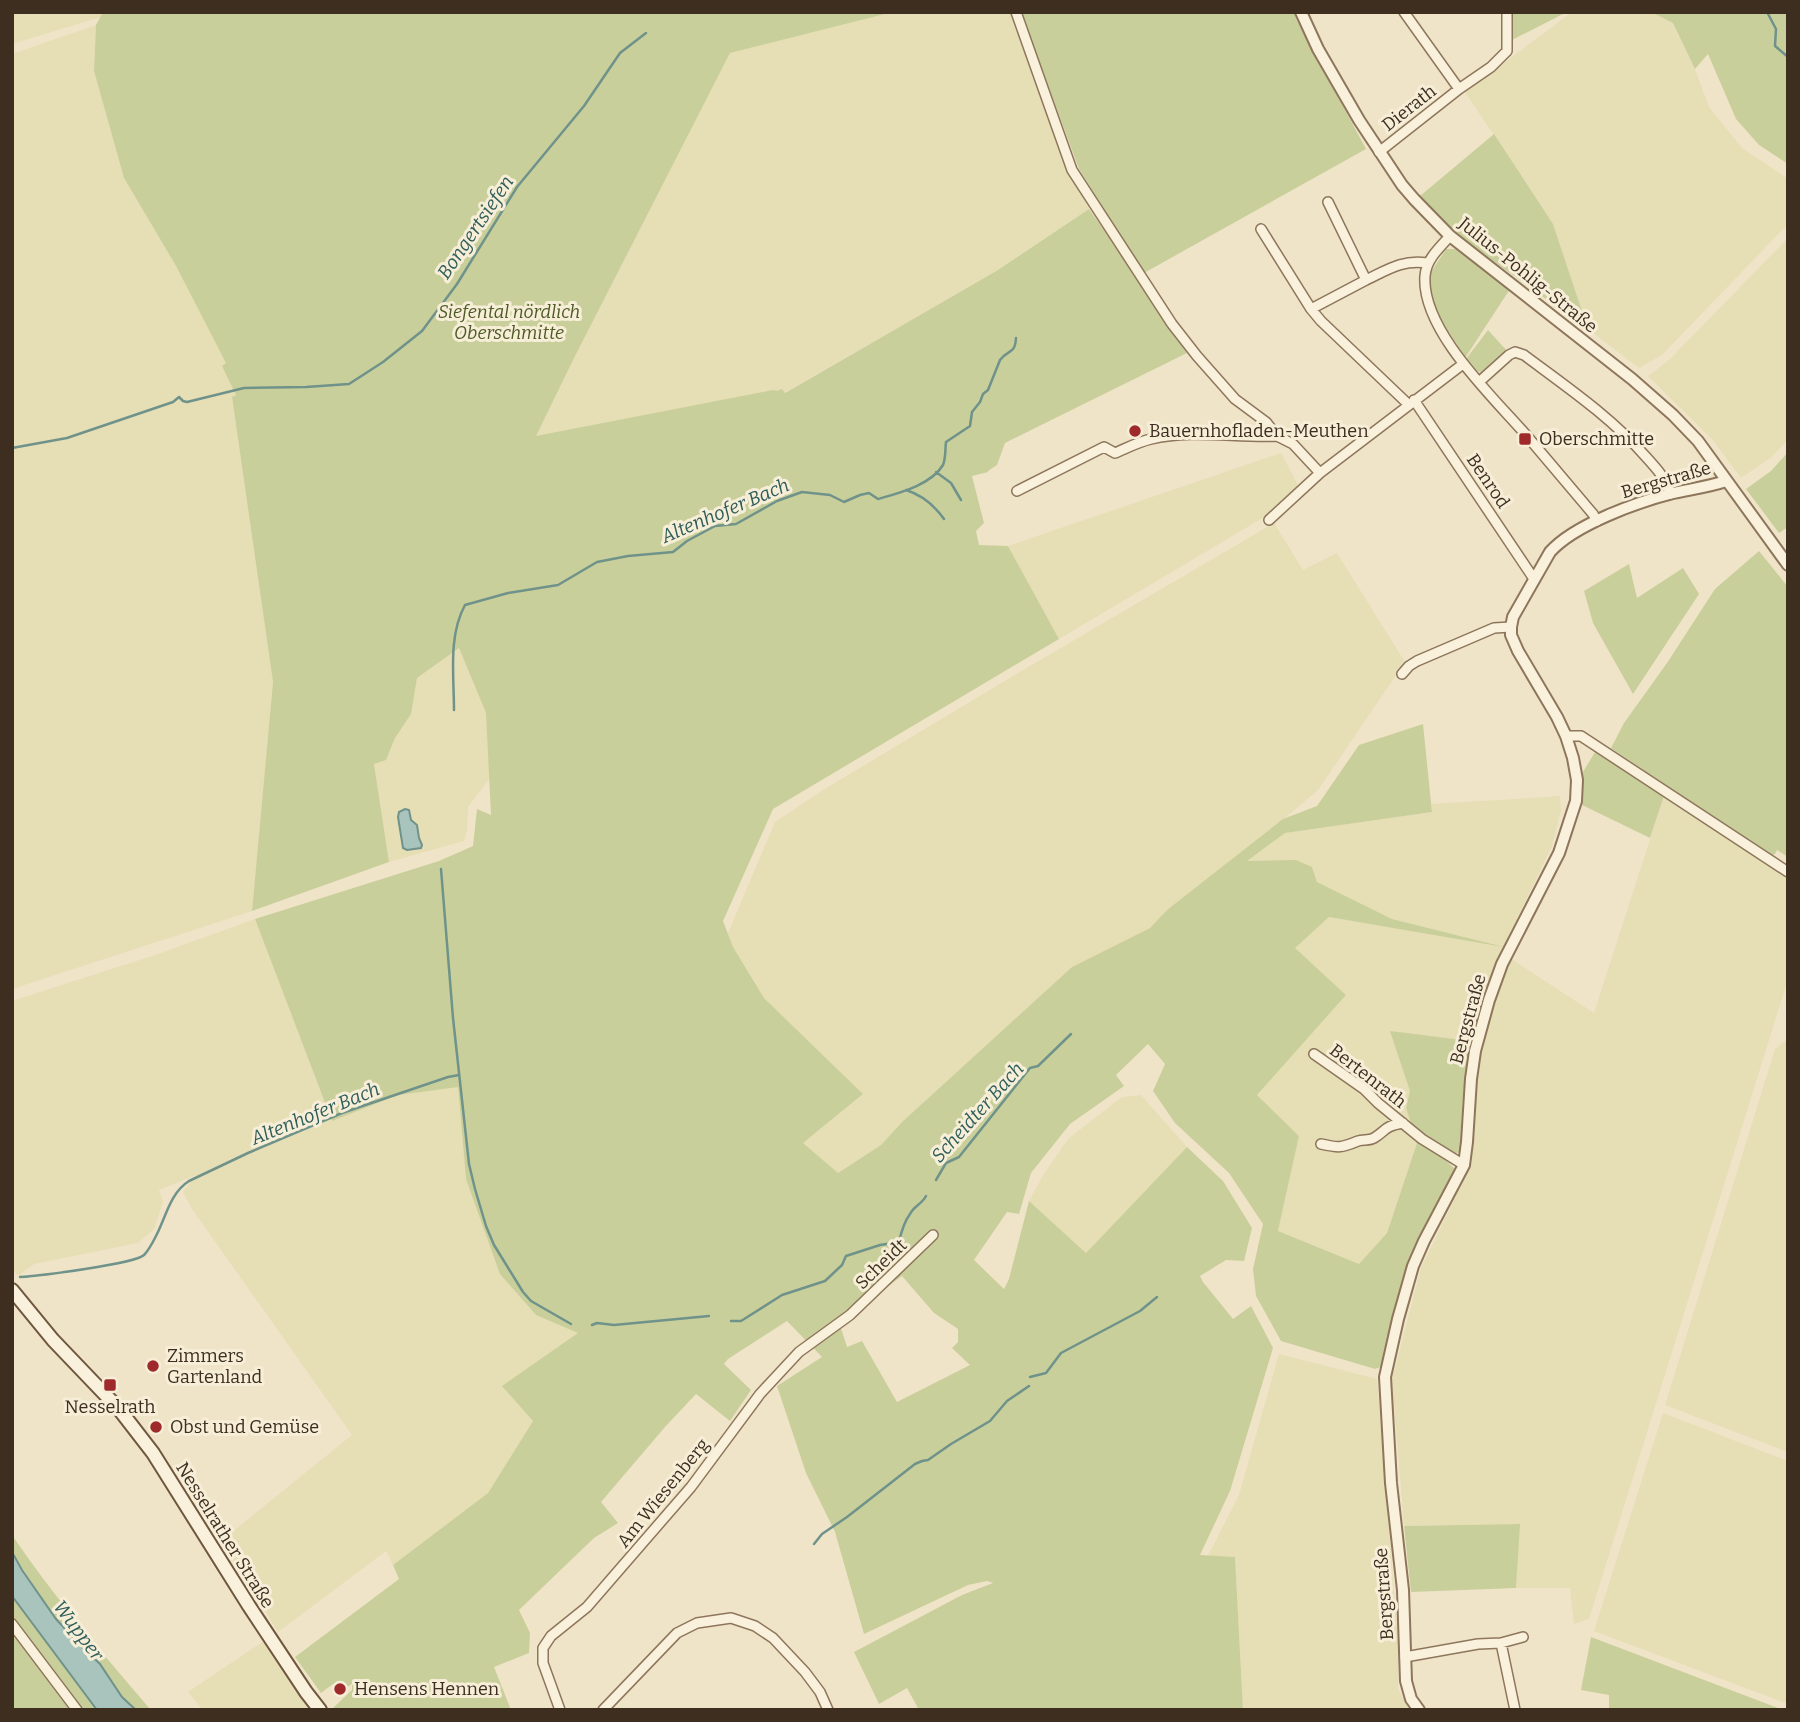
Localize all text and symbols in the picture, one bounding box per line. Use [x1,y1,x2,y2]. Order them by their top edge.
street label: Dierath [1378,80,1440,136]
water label: Bongertsiefen [432,171,518,283]
street label: Julius-Pohlig-Straße [1453,212,1602,338]
park label: Siefental nördlich Oberschmitte [438,301,580,344]
place label: Bauernhofladen-Meuthen [1149,420,1369,442]
marker: Bauernhofladen-Meuthen [1127,423,1143,439]
place label: Oberschmitte [1539,428,1654,450]
marker: Oberschmitte [1517,431,1533,447]
street label: Benrod [1462,449,1514,513]
street label: Bergstraße [1619,457,1713,503]
water label: Altenhofer Bach [657,473,793,548]
street label: Bergstraße [1445,971,1491,1067]
street label: Bertenrath [1325,1039,1411,1113]
water label: Scheidter Bach [926,1057,1028,1167]
water label: Altenhofer Bach [247,1077,383,1150]
street label: Scheidt [851,1234,912,1294]
place label: Zimmers Gartenland [167,1345,263,1388]
marker: Zimmers Gartenland [145,1358,161,1374]
marker: Nesselrath [102,1377,118,1393]
place label: Nesselrath [65,1396,155,1418]
place label: Obst und Gemüse [170,1416,319,1438]
marker: Obst und Gemüse [148,1419,164,1435]
street label: Am Wiesenberg [612,1434,714,1552]
street label: Nesselrather Straße [171,1458,279,1612]
street label: Bergstraße [1370,1547,1398,1641]
water label: Wupper [49,1596,109,1666]
place label: Hensens Hennen [354,1678,500,1700]
marker: Hensens Hennen [332,1681,348,1697]

